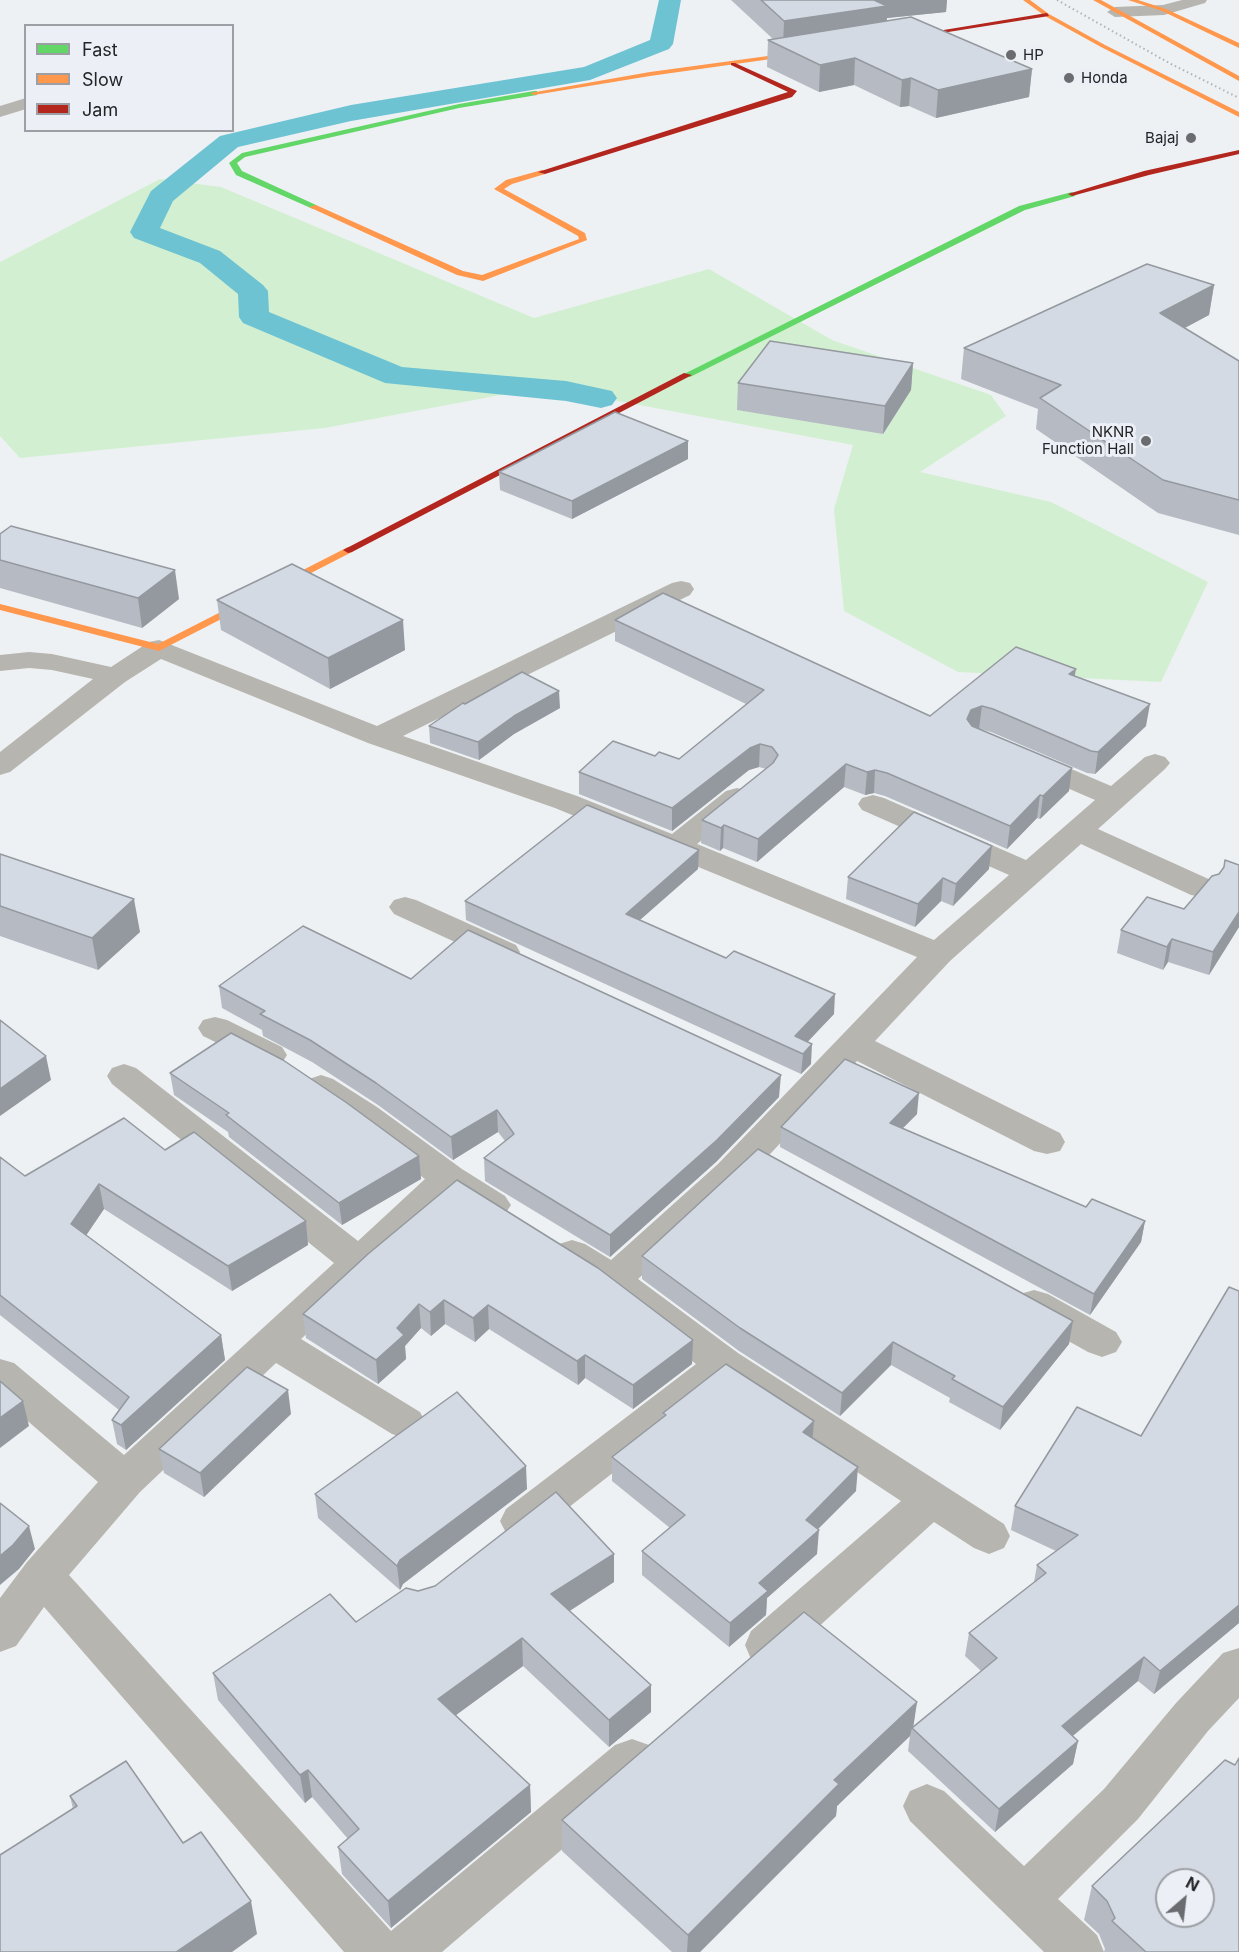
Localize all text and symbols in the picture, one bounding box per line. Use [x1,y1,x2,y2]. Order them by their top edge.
legend [24,24,234,132]
text: Fast [82,39,118,60]
place label: HP [1023,46,1044,64]
marker: HP [1004,48,1018,62]
text: Slow [82,69,123,90]
place label: Honda [1081,69,1128,87]
marker: Honda [1062,71,1076,85]
text: Jam [82,99,118,120]
place label: Bajaj [1145,129,1179,147]
marker: Bajaj [1184,131,1198,145]
place label: NKNR Function Hall [1042,423,1134,458]
marker: NKNR Function Hall [1139,434,1153,448]
north arrow [1155,1868,1215,1928]
text: N [1182,1872,1203,1896]

